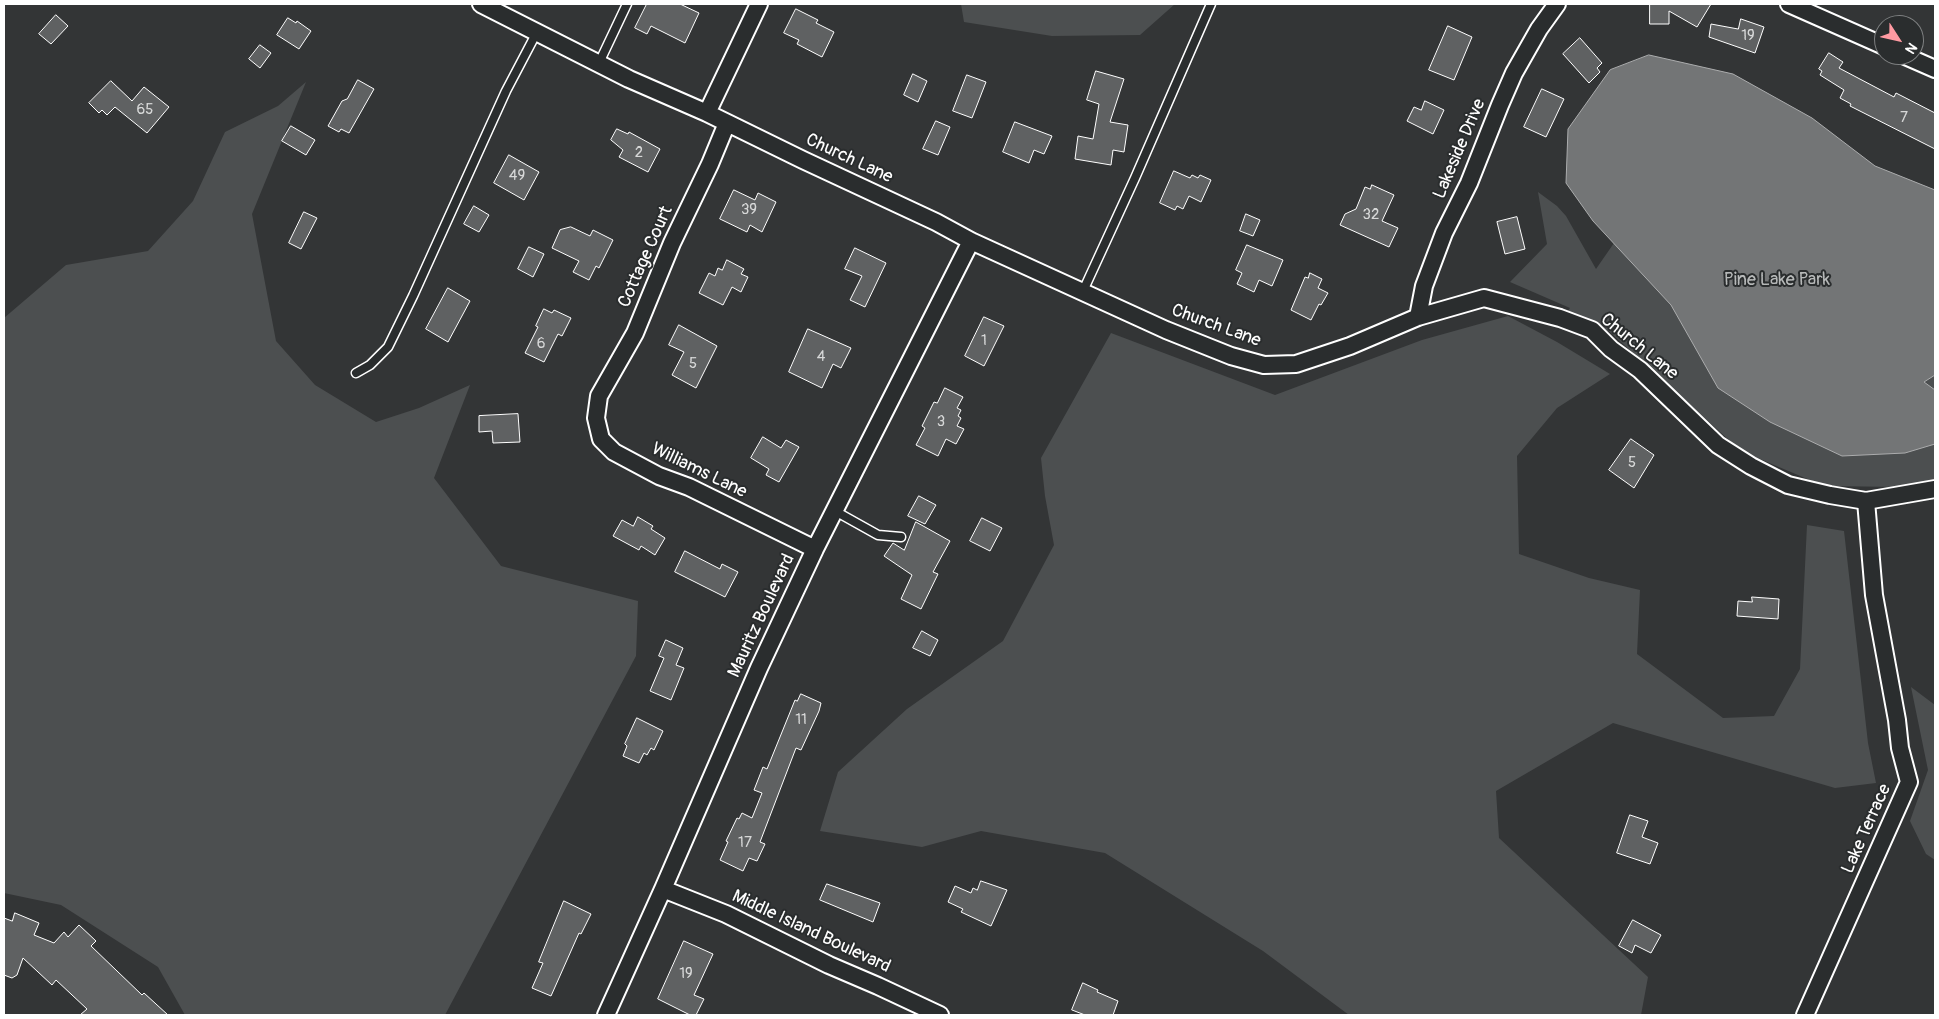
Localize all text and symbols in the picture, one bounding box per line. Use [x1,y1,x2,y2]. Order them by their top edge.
north arrow [1874,15,1924,65]
house number: 19 [1741,27,1755,45]
text: N [1901,40,1921,57]
street label: Lakeside Drive [1429,96,1491,202]
house number: 65 [137,101,153,119]
house number: 7 [1900,109,1908,127]
street label: Church Lane [802,129,896,189]
house number: 2 [635,144,643,162]
house number: 49 [509,167,525,185]
house number: 39 [741,201,757,219]
street label: Cottage Court [614,203,678,311]
house number: 32 [1363,206,1379,224]
park label: Pine Lake Park [1724,269,1830,291]
street label: Church Lane [1168,300,1264,352]
street label: Church Lane [1596,309,1682,385]
house number: 1 [981,332,987,350]
house number: 6 [537,335,545,353]
house number: 4 [817,348,825,366]
house number: 5 [689,355,697,373]
house number: 3 [937,413,945,431]
street label: Williams Lane [648,439,750,503]
house number: 5 [1628,454,1636,472]
street label: Mauritz Boulevard [724,551,800,681]
house number: 11 [795,711,807,729]
street label: Lake Terrace [1838,781,1896,877]
house number: 17 [738,834,752,852]
street label: Middle Island Boulevard [728,886,894,978]
house number: 19 [679,965,693,983]

